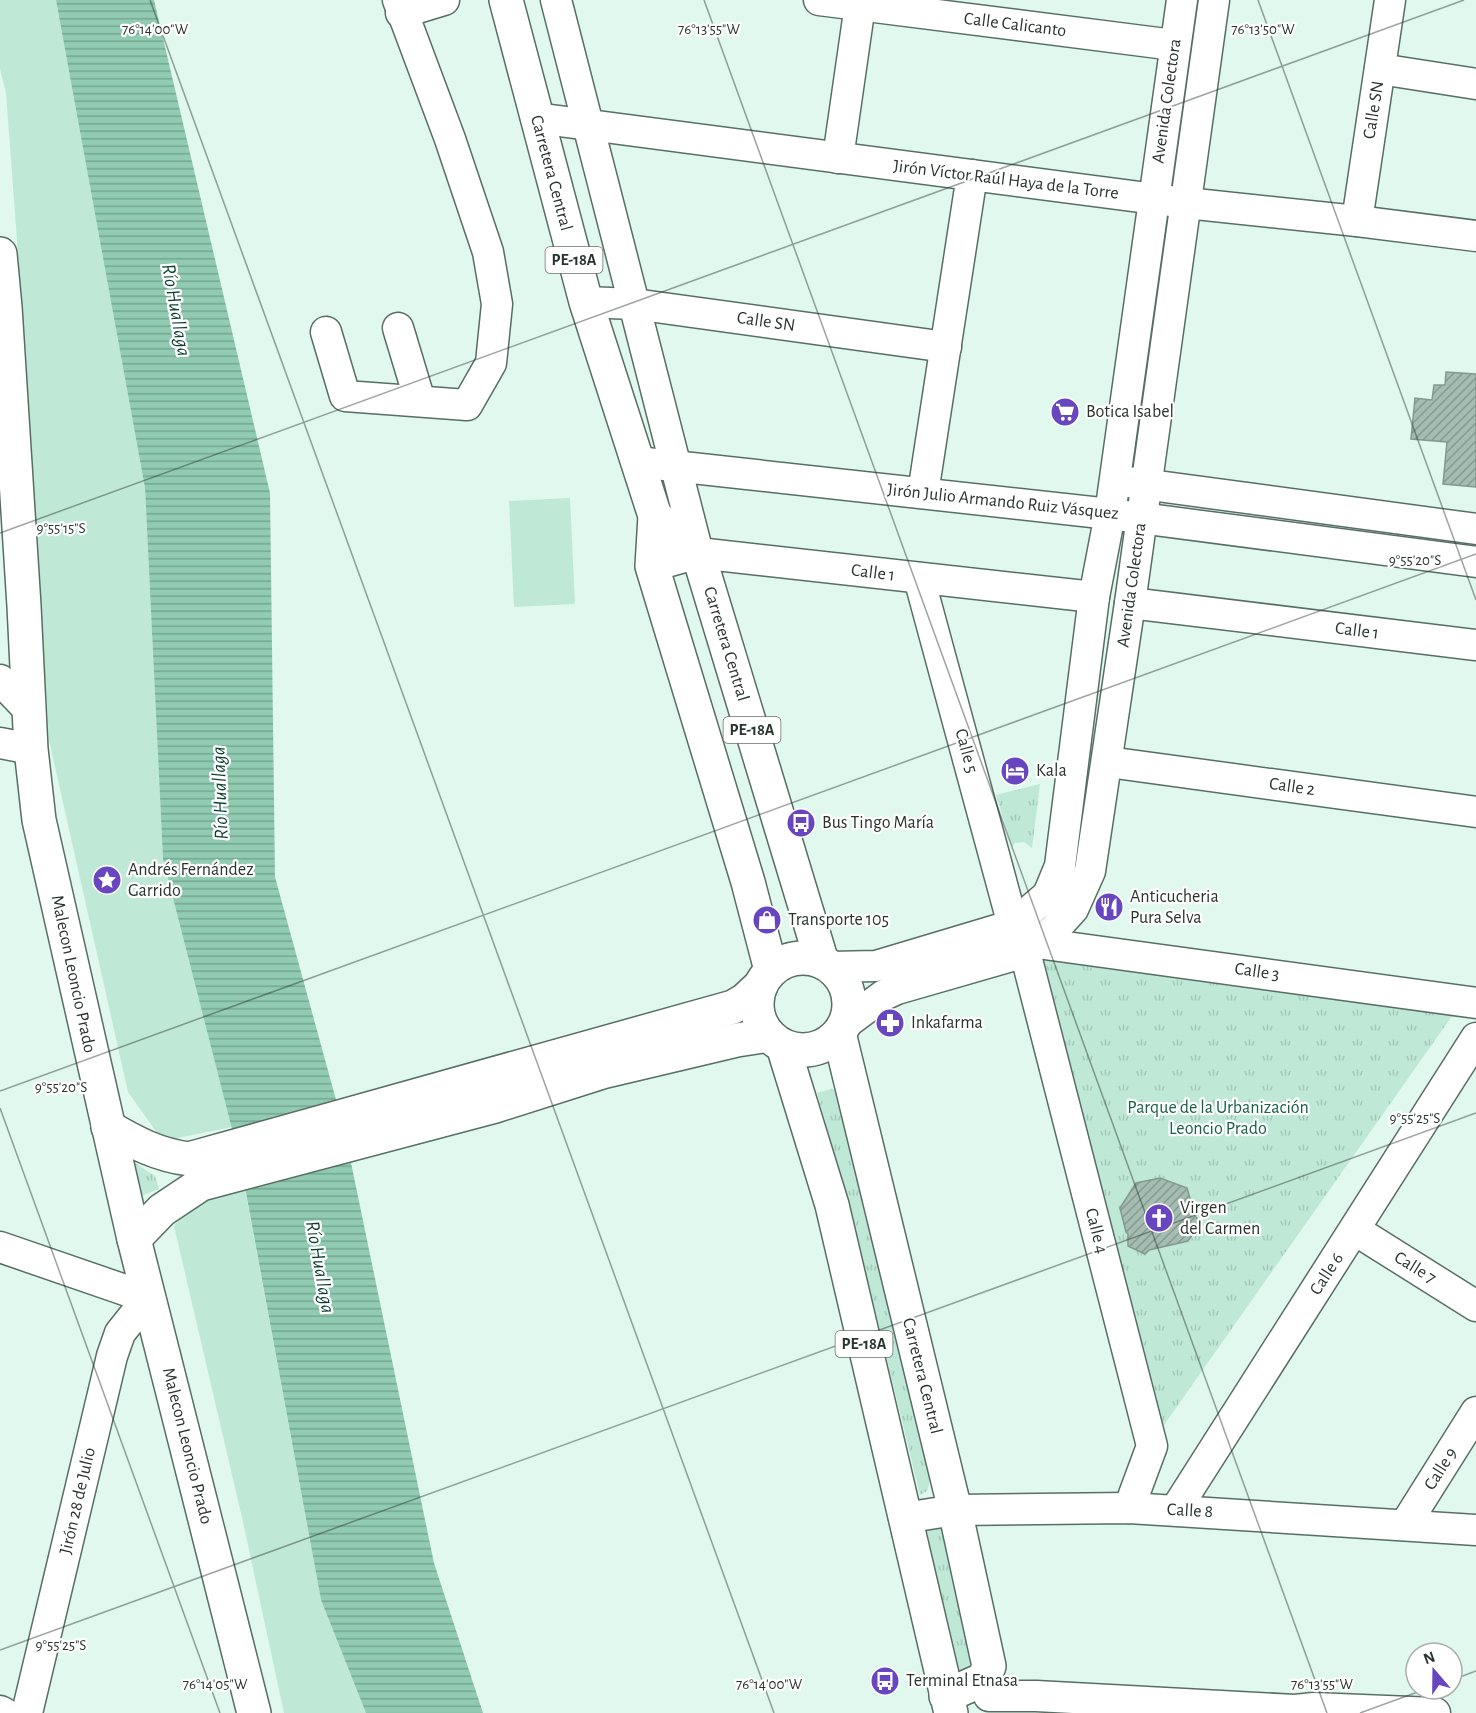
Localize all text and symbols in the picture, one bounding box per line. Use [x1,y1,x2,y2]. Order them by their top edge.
street label: Calle Calicanto [963,10,1067,40]
text: 76°14'00"W [122,22,189,37]
text: 76°13'55"W [678,22,741,37]
text: 76°13'50"W [1231,22,1295,37]
street label: Avenida Colectora [1149,38,1185,164]
street label: Calle SN [1361,80,1387,140]
street label: Carretera Central [527,113,575,233]
street label: Jirón Víctor Raúl Haya de la Torre [892,157,1120,203]
road number: PE-18A [546,247,602,273]
water label: Río Huallaga [158,262,194,358]
street label: Calle SN [736,309,796,335]
supermarket icon: Botica Isabel [1049,396,1081,428]
place label: Botica Isabel [1086,403,1174,421]
street label: Jirón Julio Armando Ruiz Vásquez [886,481,1120,523]
text: 9°55'15"S [36,521,86,536]
street label: Avenida Colectora [1114,522,1150,648]
text: 9°55'20"S [1389,553,1441,568]
street label: Calle 1 [850,561,896,585]
street label: Carretera Central [700,585,752,703]
street label: Calle 1 [1334,619,1380,643]
road number: PE-18A [724,717,780,743]
street label: Calle 5 [951,727,981,775]
water label: Río Huallaga [208,746,232,840]
hotel icon: Kala [999,755,1031,787]
place label: Kala [1036,762,1067,780]
street label: Calle 2 [1268,775,1316,799]
bus stop icon: Bus Tingo María [785,807,817,839]
place label: Bus Tingo María [822,814,934,832]
place label: Andrés Fernández Garrido [128,861,254,900]
place icon: Andrés Fernández Garrido [91,864,123,896]
place label: Anticucheria Pura Selva [1130,888,1219,927]
restaurant icon: Anticucheria Pura Selva [1093,891,1125,923]
street label: Malecon Leoncio Prado [47,894,99,1055]
shop icon: Transporte 105 [751,904,783,936]
place label: Transporte 105 [788,911,889,929]
street label: Calle 3 [1233,960,1281,984]
pharmacy icon: Inkafarma [874,1007,906,1039]
place label: Inkafarma [911,1014,983,1032]
text: 9°55'20"S [35,1080,87,1095]
park label: Parque de la Urbanización Leoncio Prado [1127,1099,1309,1138]
text: 9°55'25"S [1390,1111,1440,1126]
place label: Virgen del Carmen [1180,1199,1260,1238]
church icon: Virgen del Carmen [1143,1202,1175,1234]
street label: Calle 4 [1082,1206,1110,1256]
water label: Río Huallaga [302,1219,338,1315]
street label: Calle 7 [1391,1248,1439,1288]
street label: Calle 6 [1307,1250,1347,1298]
street label: Carretera Central [899,1316,945,1436]
road number: PE-18A [836,1331,892,1357]
street label: Malecon Leoncio Prado [159,1366,215,1526]
street label: Calle 9 [1421,1445,1461,1493]
street label: Jirón 28 de Julio [57,1446,99,1556]
street label: Calle 8 [1166,1501,1214,1521]
text: 9°55'25"S [36,1638,86,1653]
north arrow [1404,1641,1464,1701]
text: N [1421,1648,1437,1667]
bus stop icon: Terminal Etnasa [869,1665,901,1697]
place label: Terminal Etnasa [906,1672,1018,1690]
text: 76°14'05"W [183,1677,248,1692]
text: 76°14'00"W [736,1677,803,1692]
text: 76°13'55"W [1291,1677,1354,1692]

